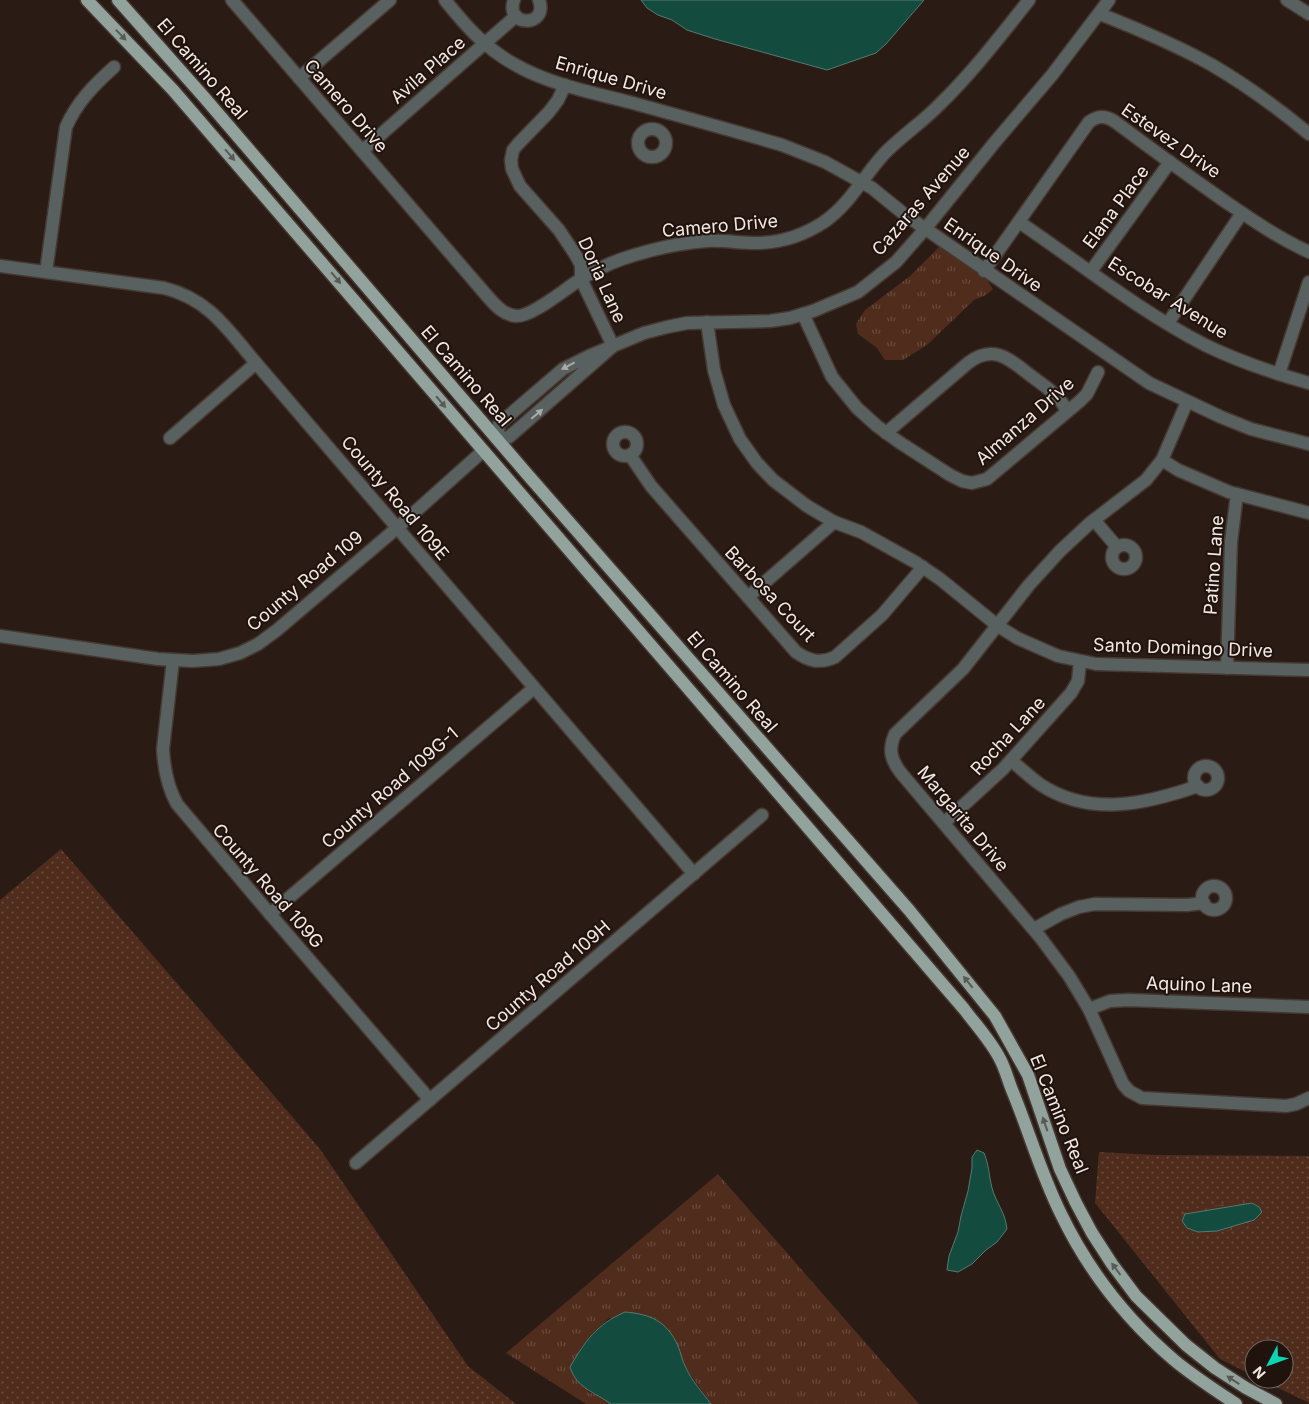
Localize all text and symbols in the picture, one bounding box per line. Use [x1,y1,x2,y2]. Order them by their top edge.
street label: El Camino Real [153,14,252,123]
one-way arrow [115,29,127,41]
street label: Avila Place [386,32,469,108]
street label: Enrique Drive [553,52,669,103]
street label: Camero Drive [300,55,393,157]
street label: Estevez Drive [1118,99,1225,182]
street label: Cazaras Avenue [867,142,974,260]
one-way arrow [224,149,236,161]
street label: Elana Place [1078,161,1153,252]
street label: Camero Drive [661,210,779,241]
street label: Enrique Drive [940,213,1046,296]
street label: Doria Lane [574,234,631,326]
street label: Escobar Avenue [1104,252,1232,343]
one-way arrow [330,272,342,284]
street label: El Camino Real [417,321,516,430]
one-way arrow [562,362,575,371]
street label: Almanza Drive [971,372,1078,469]
one-way arrow [436,396,447,409]
one-way arrow [530,408,543,419]
street label: County Road 109E [337,431,453,564]
street label: Patino Lane [1200,514,1227,615]
street label: County Road 109 [242,526,367,635]
street label: Barbosa Court [721,542,820,646]
street label: El Camino Real [683,627,782,736]
street label: Santo Domingo Drive [1093,634,1273,661]
street label: Rocha Lane [966,692,1049,779]
street label: County Road 109G-1 [317,723,462,853]
street label: Margarita Drive [913,762,1014,876]
street label: County Road 109G [208,819,328,952]
street label: County Road 109H [481,916,614,1035]
street label: Aquino Lane [1146,972,1253,997]
one-way arrow [962,976,973,989]
street label: El Camino Real [1026,1051,1093,1176]
one-way arrow [1040,1116,1048,1131]
one-way arrow [1111,1262,1121,1276]
north arrow [1244,1339,1294,1389]
text: N [1249,1363,1269,1382]
one-way arrow [1227,1375,1240,1384]

